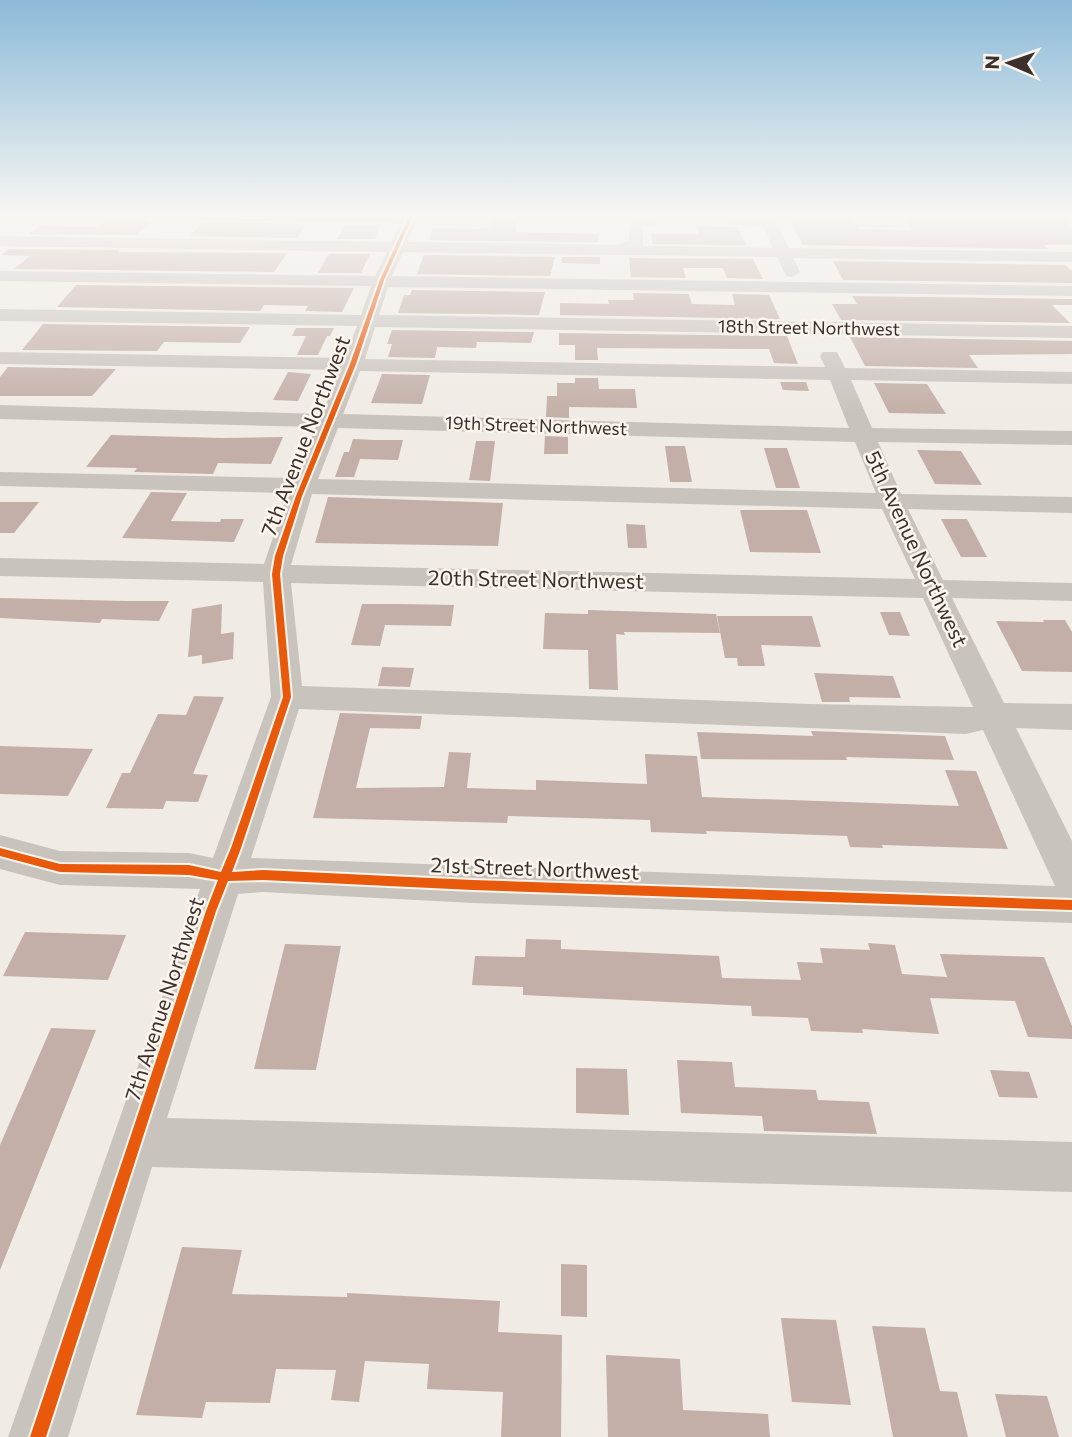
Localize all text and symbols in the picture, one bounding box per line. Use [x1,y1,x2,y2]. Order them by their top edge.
north arrow [974,28,1044,98]
text: N [980,55,1003,70]
street label: 18th Street Northwest [718,314,900,340]
street label: 7th Avenue Northwest [255,332,354,539]
street label: 19th Street Northwest [445,411,627,439]
street label: 5th Avenue Northwest [861,446,974,650]
street label: 20th Street Northwest [428,564,644,593]
street label: 21st Street Northwest [430,851,640,884]
street label: 7th Avenue Northwest [119,894,208,1103]

